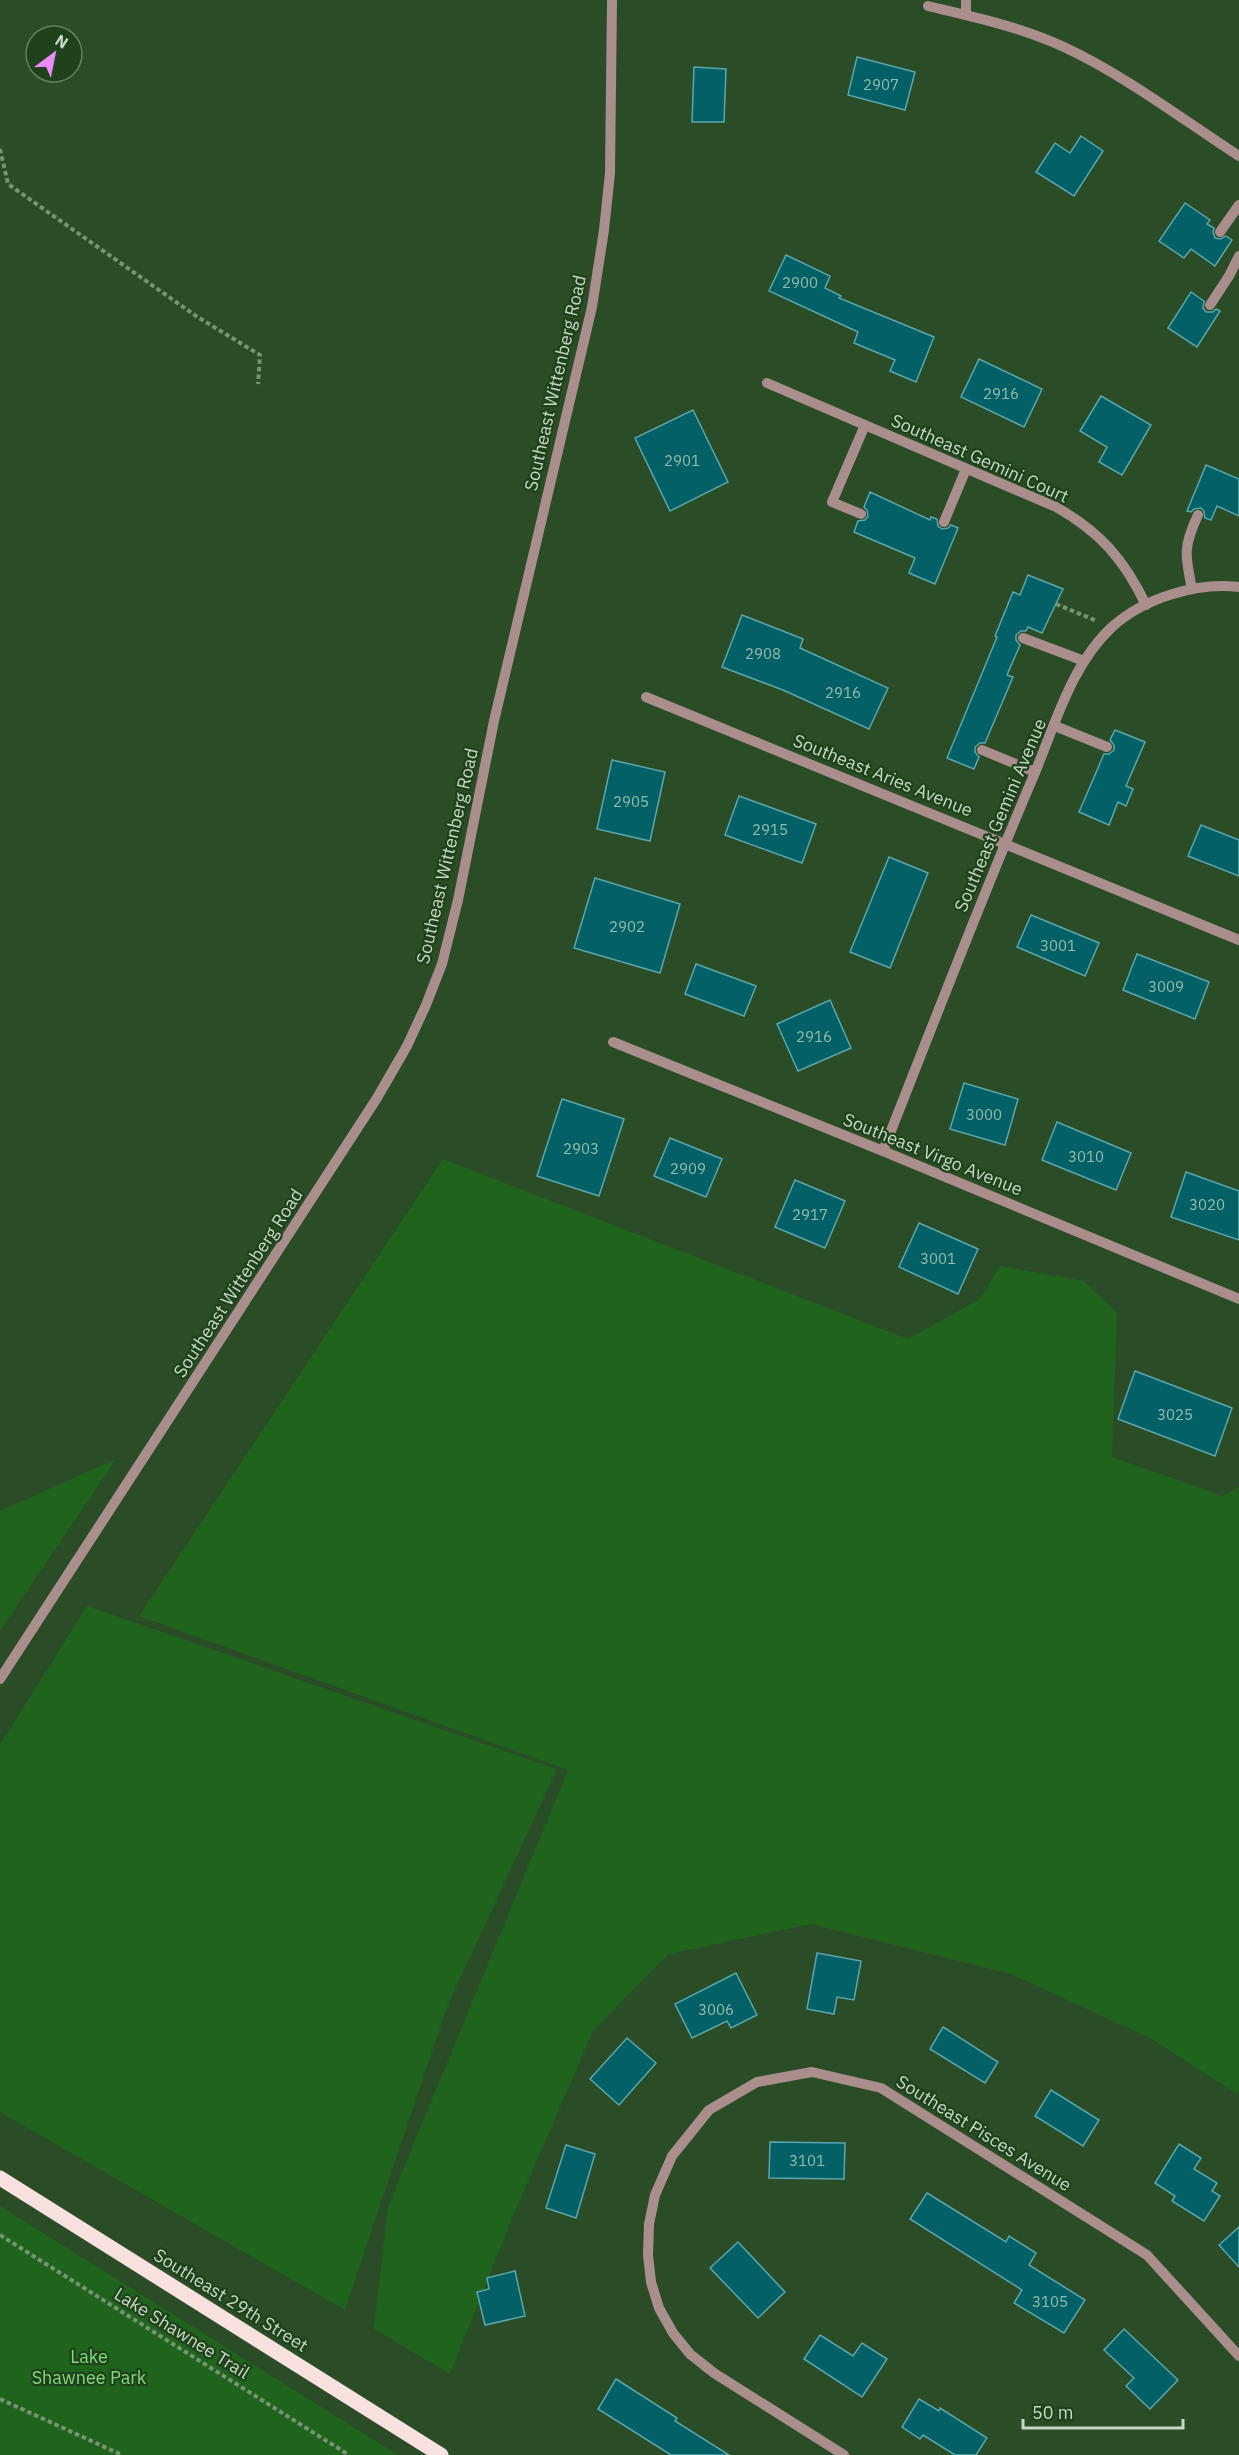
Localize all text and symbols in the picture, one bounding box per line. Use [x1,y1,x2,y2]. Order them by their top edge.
north arrow [24,24,84,84]
text: N [52,30,72,53]
house number: 2907 [863,75,899,94]
street label: Southeast Wittenberg Road [519,273,591,493]
house number: 2900 [782,273,818,292]
house number: 2916 [983,384,1019,403]
street label: Southeast Gemini Court [888,408,1072,508]
house number: 2901 [664,451,700,470]
house number: 2908 [745,644,781,663]
house number: 2916 [825,683,861,702]
street label: Southeast Gemini Avenue [949,715,1051,915]
street label: Southeast Aries Avenue [790,728,976,822]
street label: Southeast Wittenberg Road [411,746,483,966]
house number: 2905 [613,792,649,811]
house number: 2915 [752,820,788,839]
house number: 2902 [609,917,645,936]
house number: 3001 [1040,936,1076,955]
house number: 3009 [1148,977,1184,996]
house number: 2916 [796,1027,832,1046]
house number: 3000 [966,1105,1002,1124]
street label: Southeast Virgo Avenue [840,1107,1026,1201]
house number: 2903 [563,1139,599,1158]
house number: 3010 [1068,1147,1104,1166]
house number: 2909 [670,1159,706,1178]
street label: Southeast Wittenberg Road [168,1184,308,1382]
house number: 3020 [1189,1195,1225,1214]
house number: 2917 [792,1205,828,1224]
house number: 3001 [920,1249,956,1268]
house number: 3025 [1157,1405,1193,1424]
house number: 3006 [698,2000,734,2019]
street label: Southeast Pisces Avenue [892,2070,1076,2196]
house number: 3101 [789,2151,825,2170]
street label: Southeast 29th Street [150,2243,312,2357]
street label: Lake Shawnee Trail [110,2282,254,2384]
house number: 3105 [1032,2292,1068,2311]
park label: Lake Shawnee Park [32,2345,147,2389]
scale bar [1023,2392,1184,2430]
text: 50 m [1032,2401,1074,2424]

